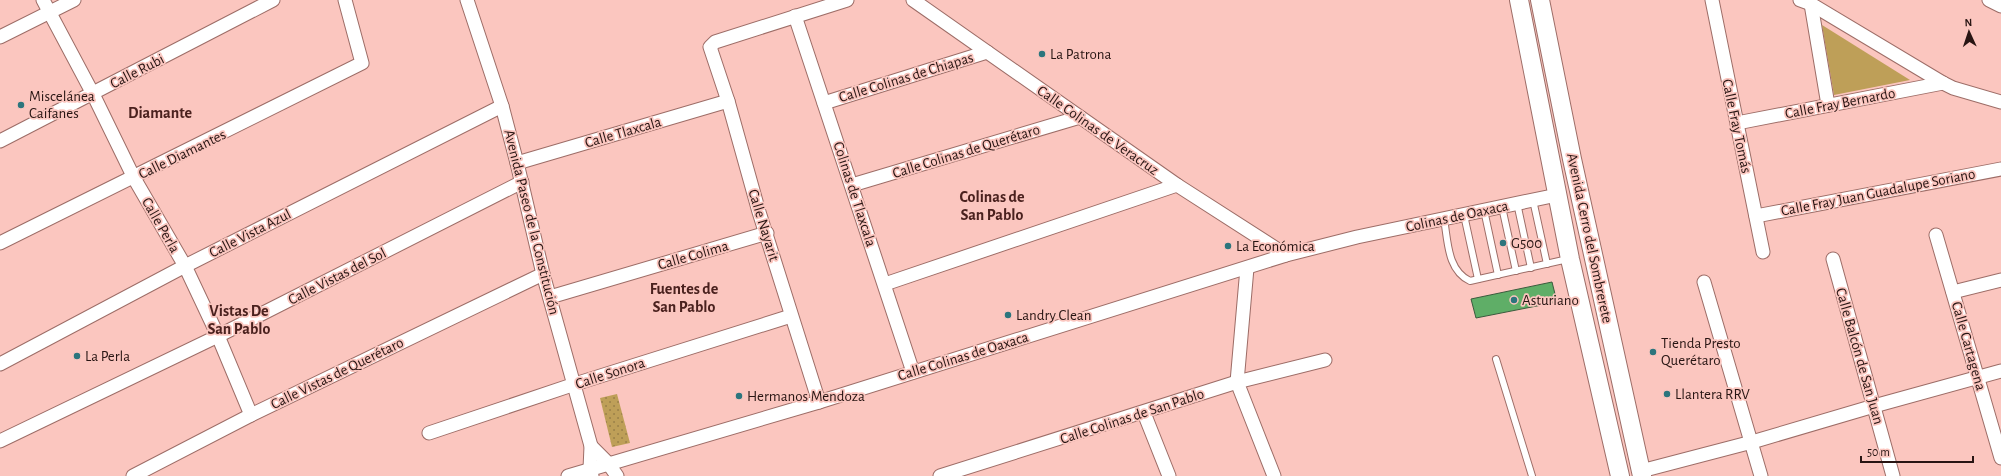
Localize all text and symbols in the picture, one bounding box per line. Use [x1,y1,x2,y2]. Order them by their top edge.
north arrow [1949,12,1989,52]
text: N [1964,17,1973,28]
place label: La Patrona [1050,47,1112,62]
marker: La Patrona [1037,49,1047,59]
street label: Calle Colinas de Chiapas [837,50,975,105]
street label: Calle Rubi [108,51,167,91]
street label: Calle Fray Tomás [1719,78,1754,175]
street label: Calle Colinas de Veracruz [1034,83,1161,178]
street label: Calle Fray Bernardo [1784,85,1896,122]
place label: Miscelánea Caifanes [29,89,95,121]
marker: Miscelánea Caifanes [16,100,26,110]
district label: Diamante [128,105,192,121]
street label: Calle Tlaxcala [583,114,663,151]
street label: Calle Colinas de Querétaro [891,122,1042,181]
street label: Calle Diamantes [136,127,228,182]
street label: Avenida Paseo de la Constitución [501,128,562,316]
street label: Colinas de Tlaxcala [830,140,879,249]
street label: Avenida Cerro del Sombrerete [1564,152,1615,325]
street label: Calle Fray Juan Guadalupe Soriano [1780,166,1977,219]
street label: Calle Nayarit [745,187,782,263]
district label: Colinas de San Pablo [960,189,1025,223]
street label: Calle Perla [139,195,182,256]
street label: Colinas de Oaxaca [1405,198,1510,235]
street label: Calle Vista Azul [207,206,294,260]
place label: G500 [1511,236,1542,251]
street label: Calle Colima [656,238,730,273]
marker: G500 [1498,238,1508,248]
place label: La Económica [1236,239,1315,254]
marker: La Económica [1223,241,1233,251]
street label: Calle Vistas del Sol [286,245,389,308]
district label: Fuentes de San Pablo [650,281,719,315]
street label: Calle Balcón de San Juan [1833,286,1886,426]
place label: Asturiano [1522,293,1579,308]
marker: Asturiano [1509,295,1519,305]
street label: Calle Cartagena [1949,300,1988,392]
district label: Vistas De San Pablo [208,303,271,337]
place label: Landry Clean [1016,308,1091,323]
marker: Landry Clean [1003,310,1013,320]
street label: Calle Colinas de Oaxaca [896,329,1030,383]
street label: Calle Vistas de Querétaro [268,335,406,412]
place label: Tienda Presto Querétaro [1661,336,1741,368]
marker: Tienda Presto Querétaro [1648,347,1658,357]
place label: La Perla [85,349,130,364]
marker: La Perla [72,351,82,361]
street label: Calle Sonora [574,355,647,392]
street label: Calle Colinas de San Pablo [1058,386,1206,447]
place label: Llantera RRV [1675,387,1750,402]
place label: Hermanos Mendoza [747,389,865,404]
marker: Llantera RRV [1662,389,1672,399]
marker: Hermanos Mendoza [734,391,744,401]
scale bar [1861,438,1973,464]
text: 50 m [1867,446,1890,458]

